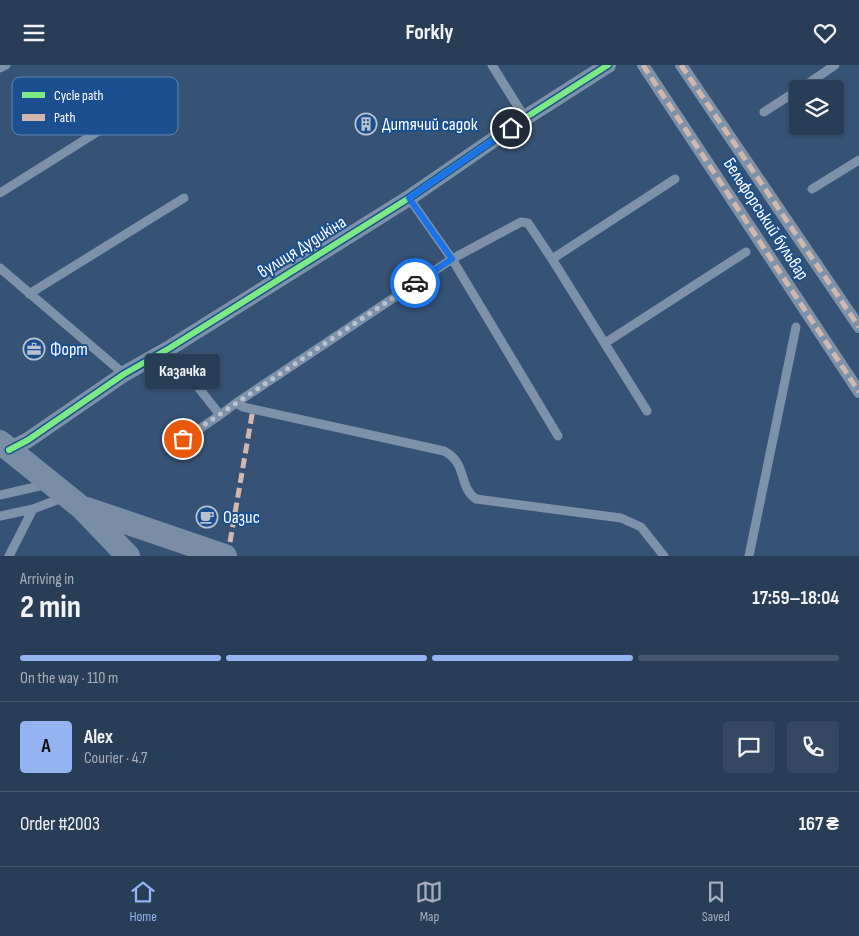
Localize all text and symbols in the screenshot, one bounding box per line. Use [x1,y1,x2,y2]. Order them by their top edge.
icon: menu [20,19,48,47]
text: Forkly [405,19,454,46]
icon: heart [811,19,839,47]
legend [12,77,178,135]
map controls [789,80,844,135]
button: layers [789,80,844,135]
text: Cycle path [54,87,104,104]
pin [490,107,532,149]
text: Path [54,109,75,126]
building icon: Дитячий садок [354,112,378,136]
place label: Дитячий садок [382,114,478,135]
icon: home [497,114,525,142]
street label: Бельфорський бульвар [719,154,813,284]
street label: вулиця Дудикіна [254,211,350,282]
courier [390,258,440,308]
icon: car [401,269,429,297]
office icon: Форт [22,337,46,361]
place label: Форт [50,339,88,360]
callout: Казачка [146,354,220,389]
text: Казачка [159,362,206,381]
pin [162,418,204,460]
icon: bag [169,425,197,453]
cafe icon: Оазис [195,505,219,529]
place label: Оазис [223,507,260,528]
text: Arriving in [20,570,74,589]
text: 17:59–18:04 [752,587,839,610]
text: 2 min [20,588,81,627]
text: On the way · 110 m [20,669,118,688]
button: chat [723,721,775,773]
button: phone [787,721,839,773]
text: Alex [84,726,113,749]
text: A [41,735,51,758]
text: Courier · 4.7 [84,749,147,768]
text: Order #2003 [20,813,100,836]
text: 167 ₴ [799,813,839,836]
tab: Home [129,878,157,925]
tab: Map [415,878,443,925]
tab: Saved [702,878,730,925]

